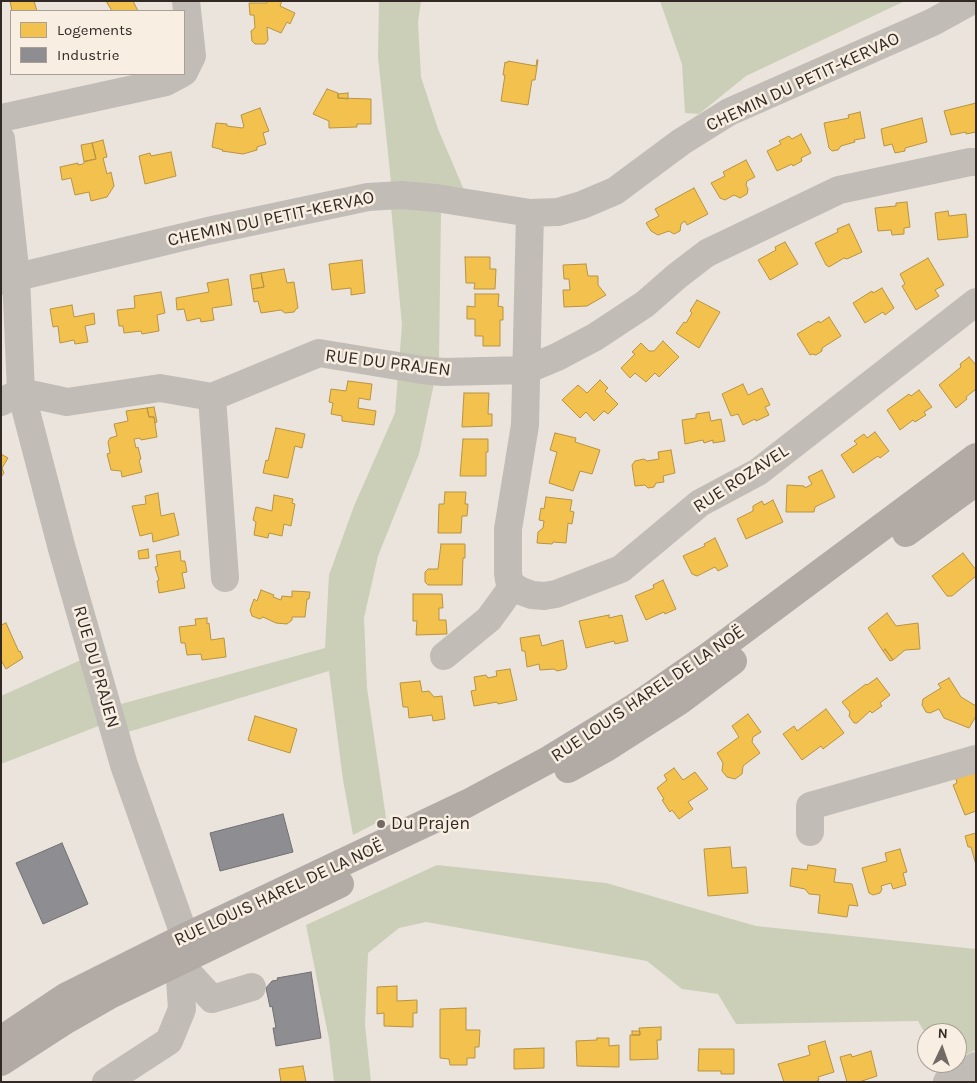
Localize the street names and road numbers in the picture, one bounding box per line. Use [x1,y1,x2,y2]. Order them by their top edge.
street label: CHEMIN DU PETIT-KERVAO [703,28,903,136]
street label: CHEMIN DU PETIT-KERVAO [166,187,376,251]
street label: RUE DU PRAJEN [324,345,452,381]
street label: RUE ROZAVEL [689,440,793,518]
street label: RUE DU PRAJEN [68,603,124,731]
street label: RUE LOUIS HAREL DE LA NOË [547,621,749,767]
street label: RUE LOUIS HAREL DE LA NOË [171,835,387,951]

